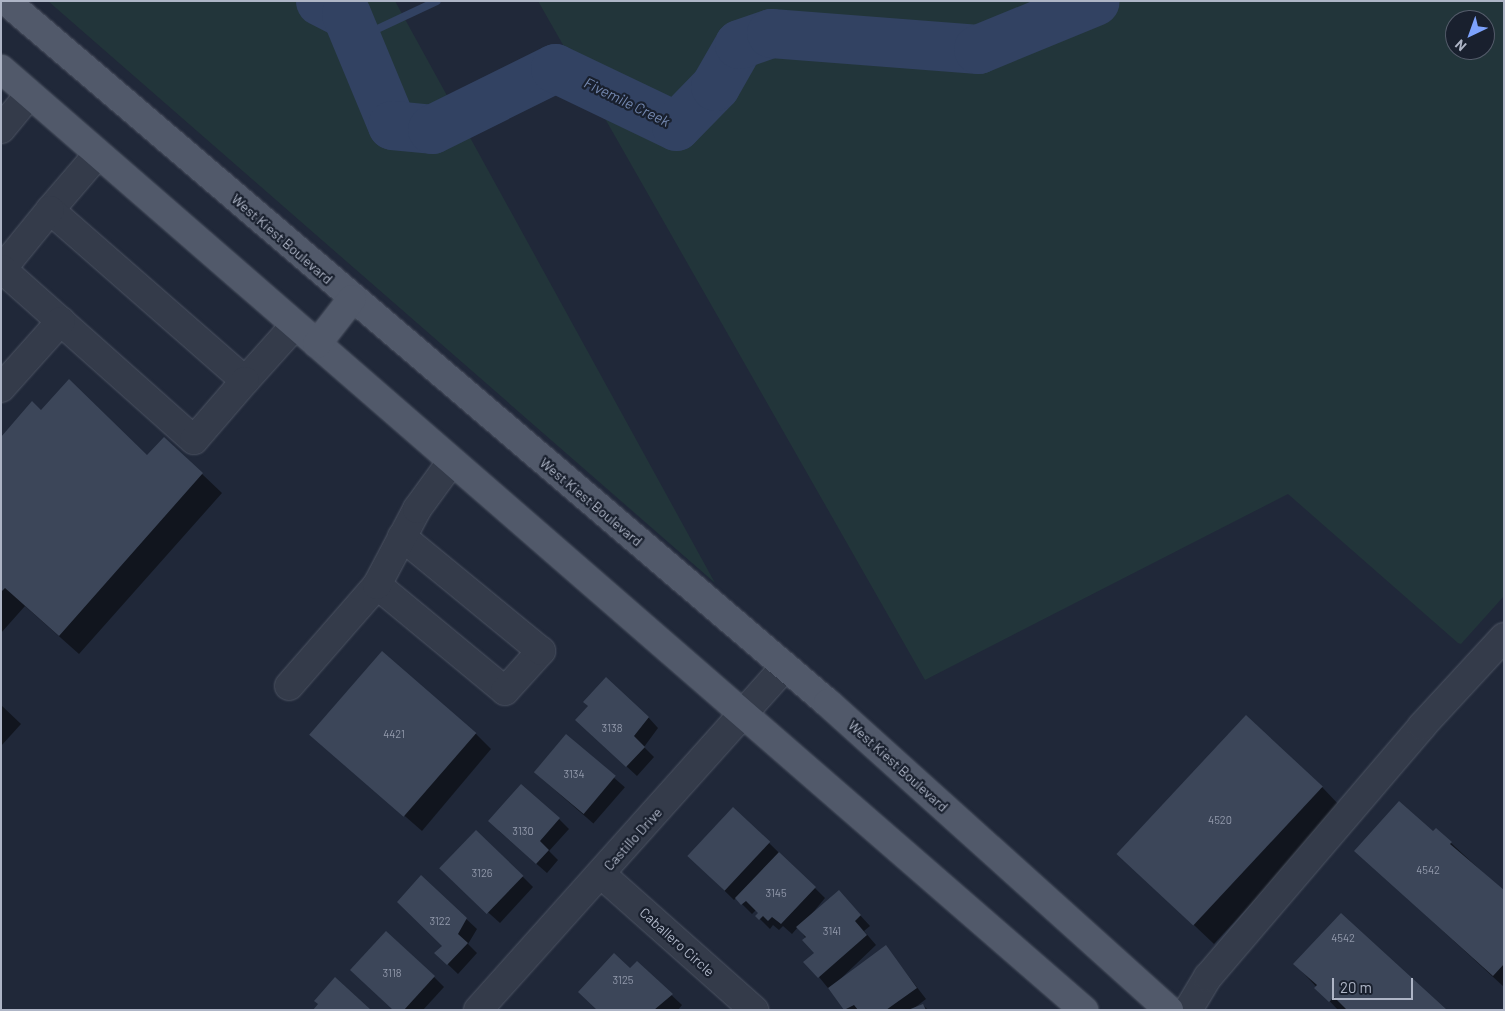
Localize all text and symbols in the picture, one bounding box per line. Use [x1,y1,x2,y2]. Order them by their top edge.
north arrow [1445,10,1495,60]
text: N [1451,36,1469,55]
water label: Fivemile Creek [581,74,673,130]
street label: West Kiest Boulevard [228,191,336,287]
street label: West Kiest Boulevard [536,454,646,550]
street label: West Kiest Boulevard [845,717,951,815]
house number: 3138 [602,721,622,735]
house number: 4421 [383,727,405,741]
house number: 3134 [563,767,585,781]
street label: Castillo Drive [600,804,666,874]
house number: 4520 [1208,813,1232,827]
house number: 3130 [512,824,534,838]
house number: 4542 [1416,863,1440,877]
house number: 3126 [472,866,492,880]
house number: 3145 [765,886,787,900]
street label: Caballero Circle [636,904,718,980]
house number: 3122 [429,914,451,928]
house number: 3141 [823,924,841,938]
house number: 4542 [1331,931,1355,945]
house number: 3118 [382,966,402,980]
scale bar [1335,968,1416,1000]
house number: 3125 [613,973,633,987]
text: 20 m [1340,978,1372,996]

